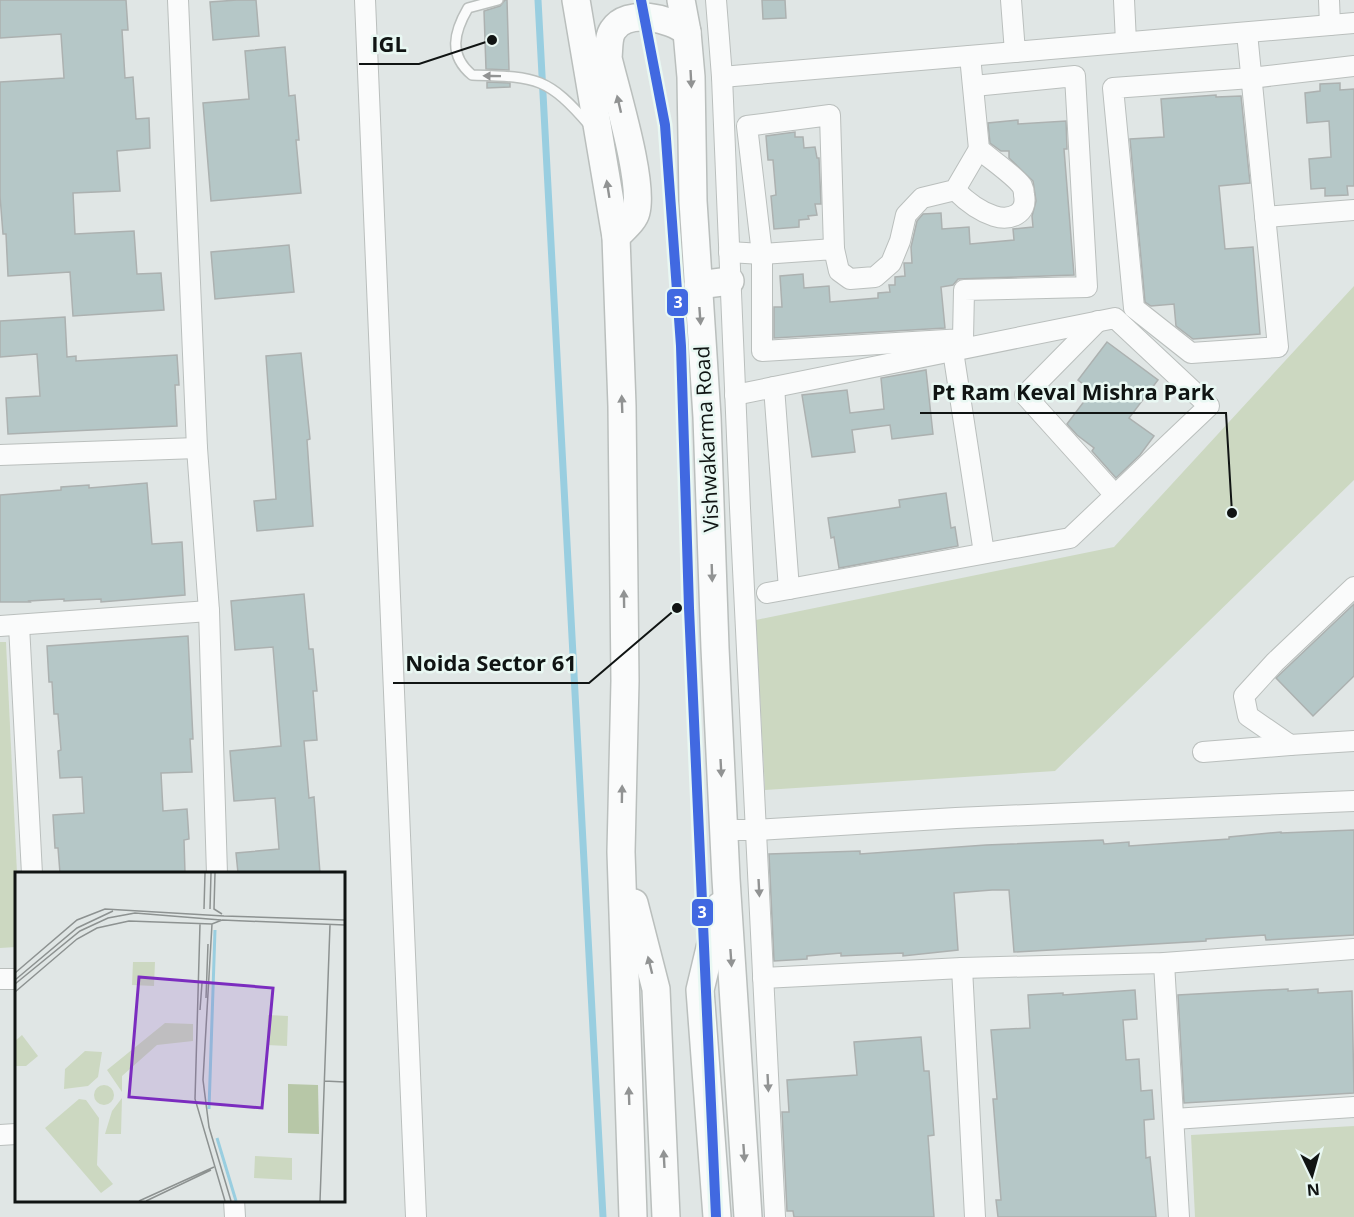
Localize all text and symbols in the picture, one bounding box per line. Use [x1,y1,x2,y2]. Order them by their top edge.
callout: IGL [359,24,419,64]
text: IGL [371,28,407,58]
one-way arrow [686,69,695,88]
one-way arrow [482,71,501,81]
one-way arrow [614,94,623,113]
one-way arrow [603,179,612,198]
line badge: 3 [666,288,689,317]
text: 3 [673,291,683,313]
one-way arrow [696,306,705,325]
street label: Vishwakarma Road [687,345,725,533]
callout: Pt Ram Keval Mishra Park [920,373,1226,413]
text: Pt Ram Keval Mishra Park [932,376,1215,406]
one-way arrow [617,394,626,413]
one-way arrow [707,564,717,583]
one-way arrow [619,589,629,608]
callout: Noida Sector 61 [393,643,589,683]
text: Noida Sector 61 [405,647,577,677]
one-way arrow [716,759,725,778]
one-way arrow [618,784,627,803]
inset map [15,872,345,1202]
one-way arrow [754,879,763,898]
line badge: 3 [691,898,714,927]
text: 3 [697,901,707,923]
one-way arrow [727,948,736,967]
one-way arrow [644,955,654,974]
one-way arrow [764,1074,773,1093]
one-way arrow [624,1086,633,1105]
one-way arrow [739,1143,748,1162]
north arrow [1282,1145,1342,1205]
one-way arrow [659,1149,668,1168]
text: N [1306,1178,1321,1201]

